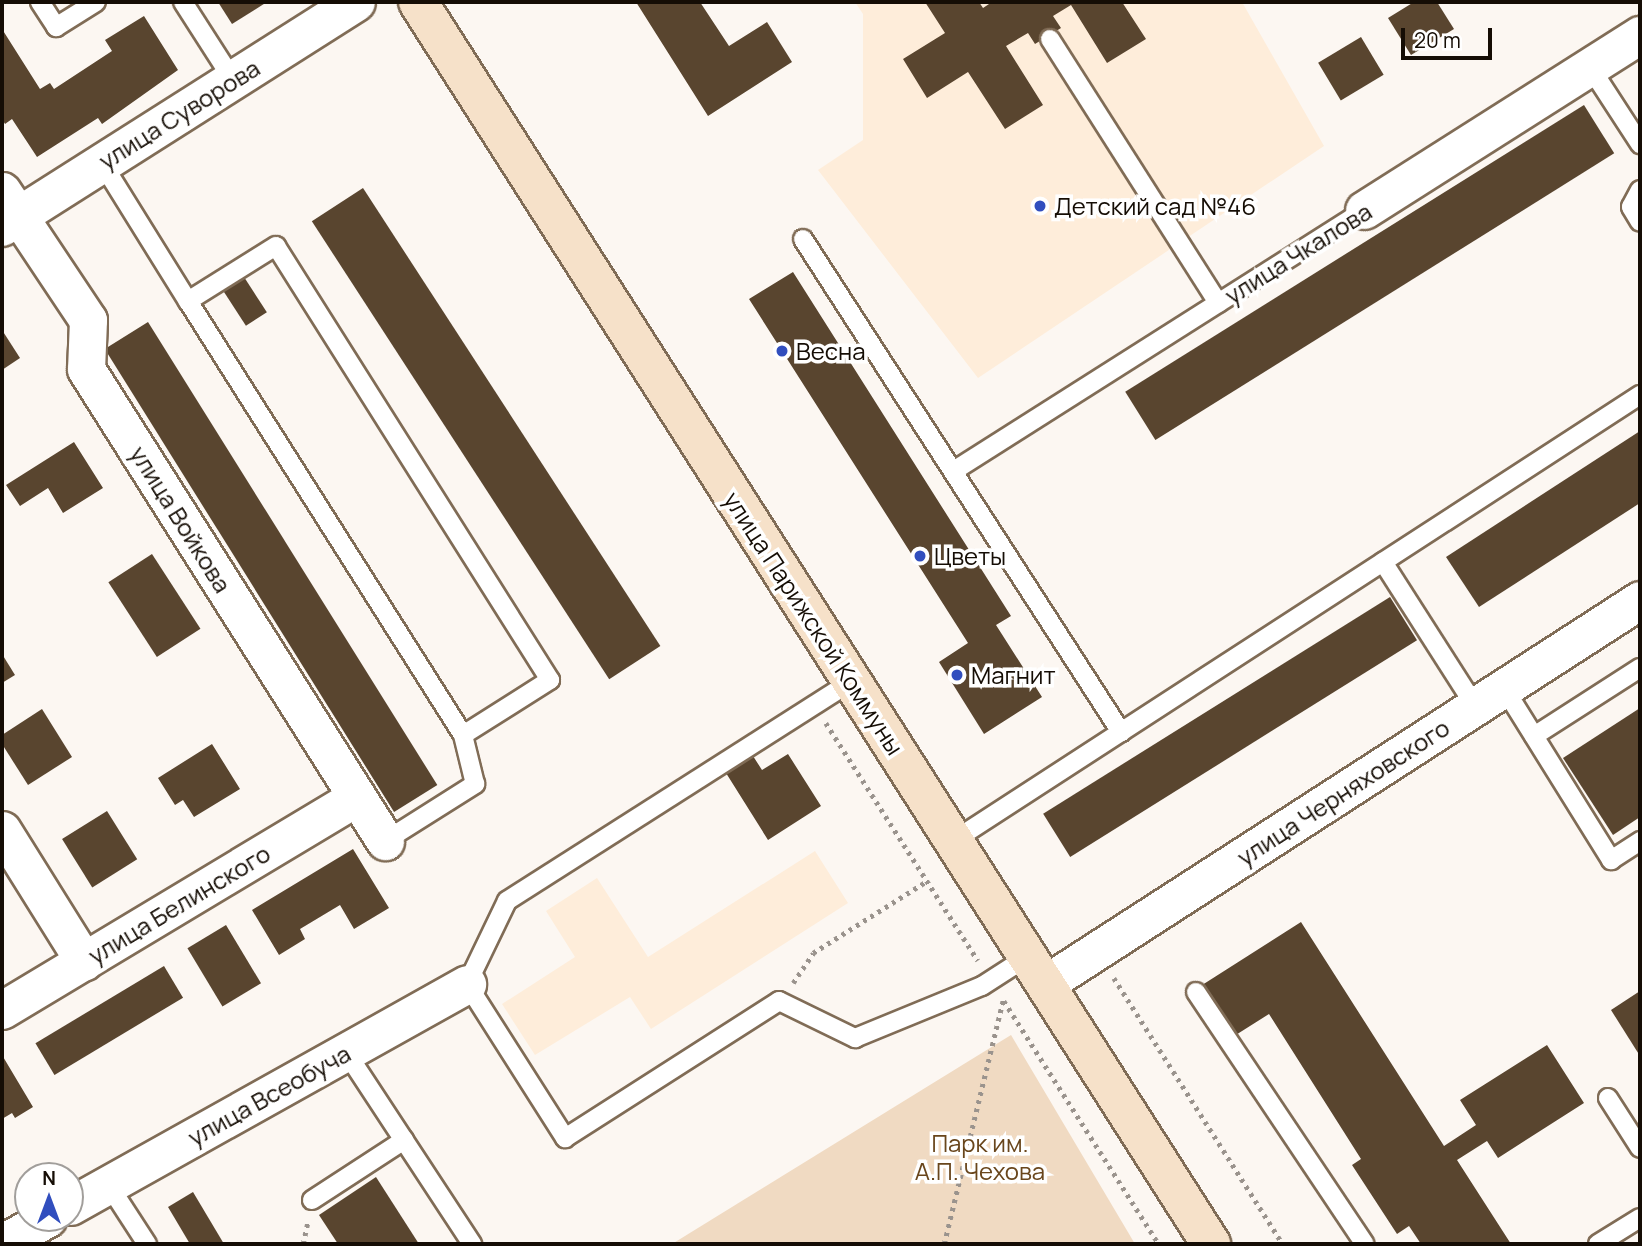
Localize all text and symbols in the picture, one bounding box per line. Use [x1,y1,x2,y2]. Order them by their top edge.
scale bar [1404,14,1495,58]
text: 20 m [1414,26,1461,54]
street label: улица Суворова [93,53,265,175]
place label: Детский сад №46 [1054,192,1256,220]
street label: улица Чкалова [1219,196,1377,310]
marker: Детский сад №46 [1032,198,1048,214]
place label: Весна [796,337,866,365]
marker: Весна [774,343,790,359]
street label: улица Войкова [124,440,238,598]
street label: улица Парижской Коммуны [718,486,910,760]
place label: Цветы [934,542,1006,570]
marker: Цветы [912,548,928,564]
place label: Магнит [971,661,1056,689]
marker: Магнит [949,667,965,683]
street label: улица Черняховского [1231,713,1455,871]
street label: улица Белинского [83,838,275,970]
street label: улица Всеобуча [183,1038,355,1152]
park label: Парк им. А.П. Чехова [915,1129,1045,1185]
north arrow [14,1162,84,1232]
text: N [42,1165,56,1191]

